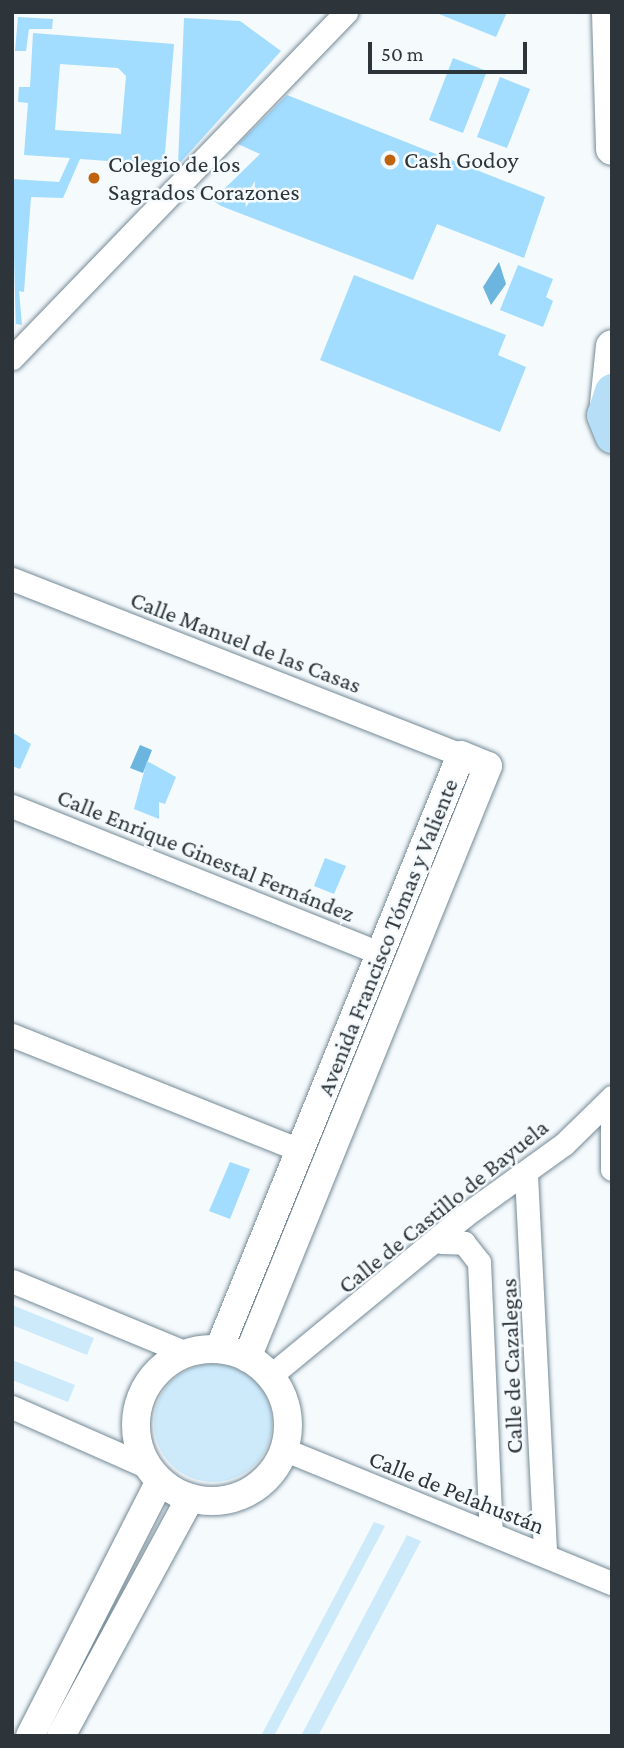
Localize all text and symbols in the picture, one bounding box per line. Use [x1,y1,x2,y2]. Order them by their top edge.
scale bar [372,28,531,72]
text: 50 m [381,42,424,66]
place label: Cash Godoy [404,146,519,174]
place label: Colegio de los Sagrados Corazones [108,150,300,206]
marker: Cash Godoy [382,152,398,168]
marker: Colegio de los Sagrados Corazones [86,170,102,186]
street label: Calle Manuel de las Casas [127,585,365,699]
street label: Avenida Francisco Tómas y Valiente [310,774,464,1100]
street label: Calle Enrique Ginestal Fernández [53,782,359,928]
street label: Calle de Castillo de Bayuela [332,1112,554,1300]
street label: Calle de Cazalegas [494,1278,528,1454]
street label: Calle de Pelahustán [365,1444,549,1540]

